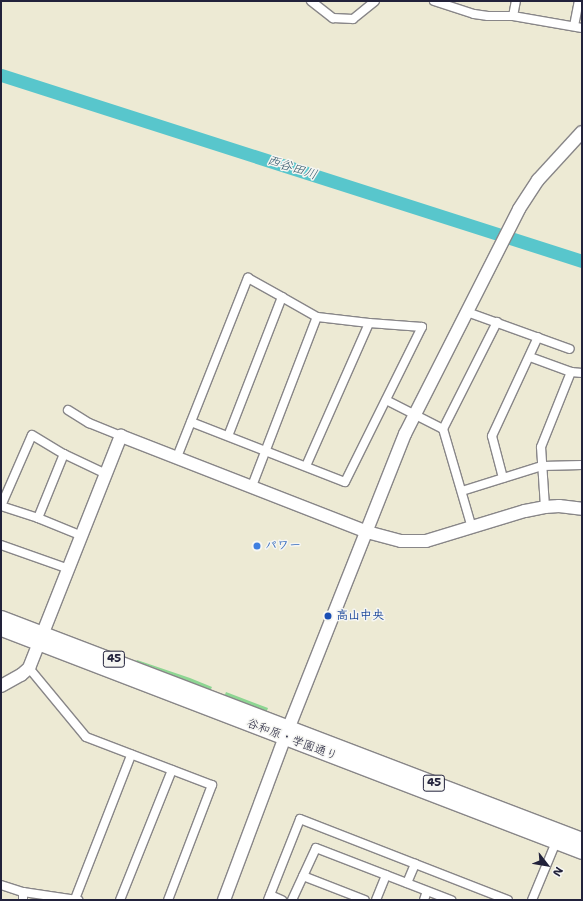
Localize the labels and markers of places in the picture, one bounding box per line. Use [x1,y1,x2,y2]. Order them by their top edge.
place label: パワー [265,539,301,553]
marker: パワー [252,541,262,551]
place label: 高山中央 [336,609,384,623]
marker: 高山中央 [323,611,333,621]

